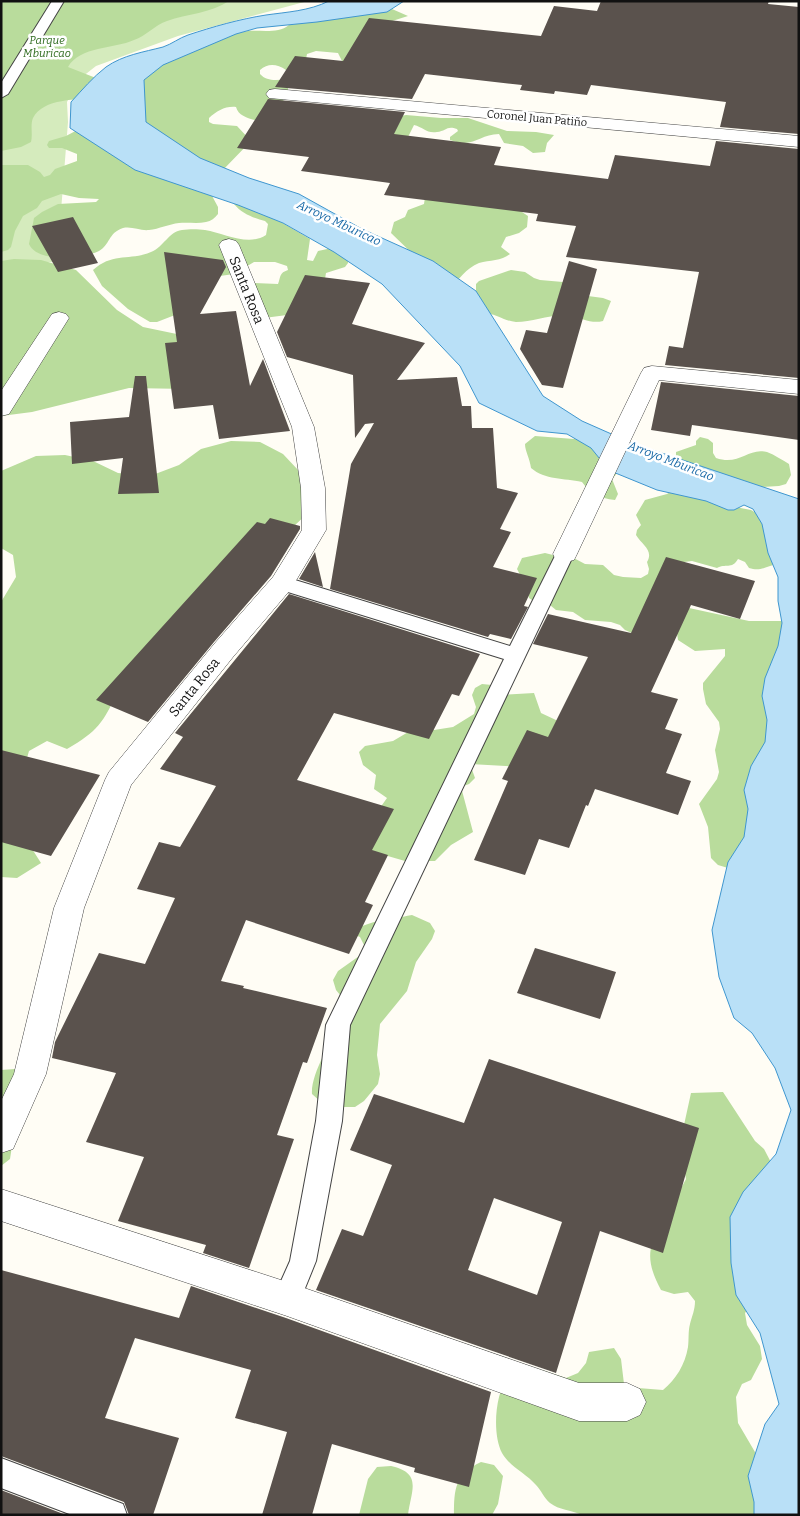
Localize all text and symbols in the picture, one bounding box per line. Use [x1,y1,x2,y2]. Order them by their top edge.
park label: Parque Mburicao [23,34,71,60]
street label: Coronel Juan Patiño [486,108,588,129]
water label: Arroyo Mburicao [294,197,383,249]
street label: Santa Rosa [225,254,268,327]
water label: Arroyo Mburicao [625,438,716,484]
street label: Santa Rosa [165,654,224,720]

